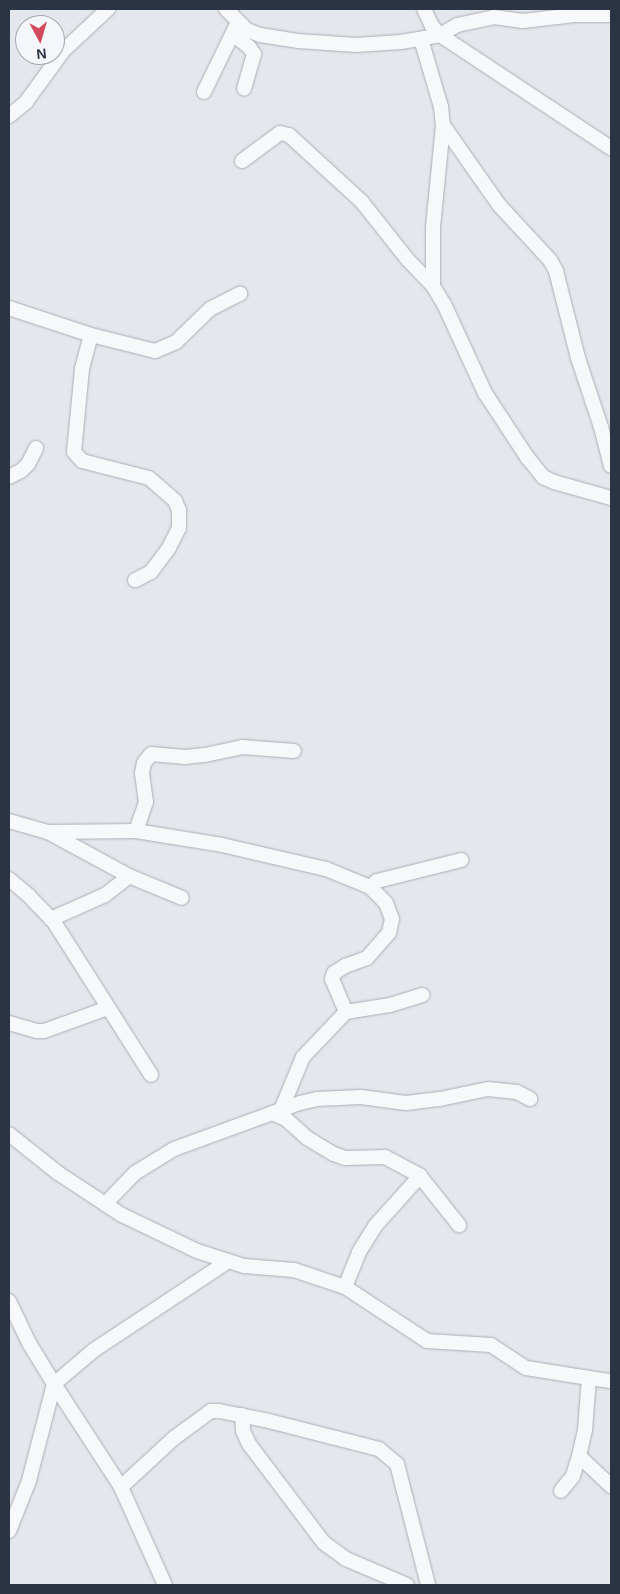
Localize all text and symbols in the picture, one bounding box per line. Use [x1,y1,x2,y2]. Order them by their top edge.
north arrow [15,15,65,65]
text: N [36,45,47,62]

